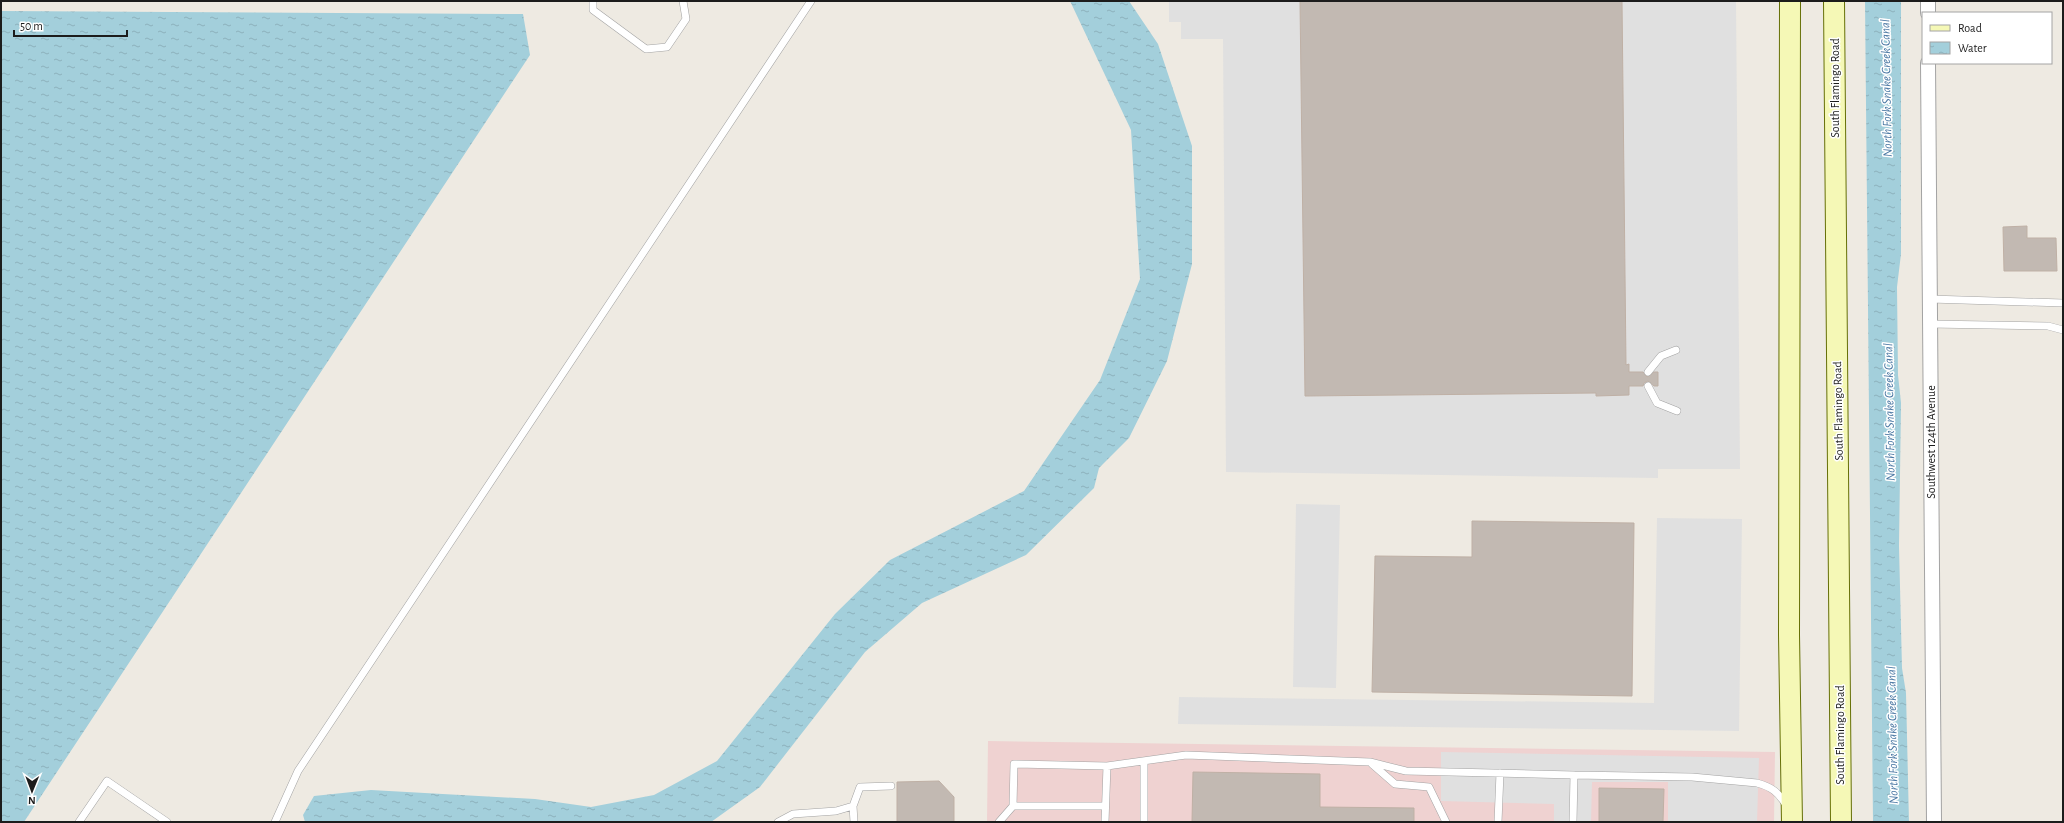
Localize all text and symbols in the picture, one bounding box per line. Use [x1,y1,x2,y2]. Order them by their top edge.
scale bar [14,12,127,38]
legend [1922,12,2052,64]
water label: North Fork Snake Creek Canal [1879,19,1895,157]
text: 50 m [20,20,43,32]
text: Road [1958,22,1982,34]
street label: South Flamingo Road [1829,38,1841,138]
text: Water [1958,42,1987,54]
water label: North Fork Snake Creek Canal [1882,343,1898,481]
street label: South Flamingo Road [1831,361,1845,461]
street label: Southwest 124th Avenue [1925,385,1937,499]
water label: North Fork Snake Creek Canal [1885,666,1901,804]
street label: South Flamingo Road [1834,685,1846,785]
north arrow [12,771,52,811]
text: N [28,795,36,806]

